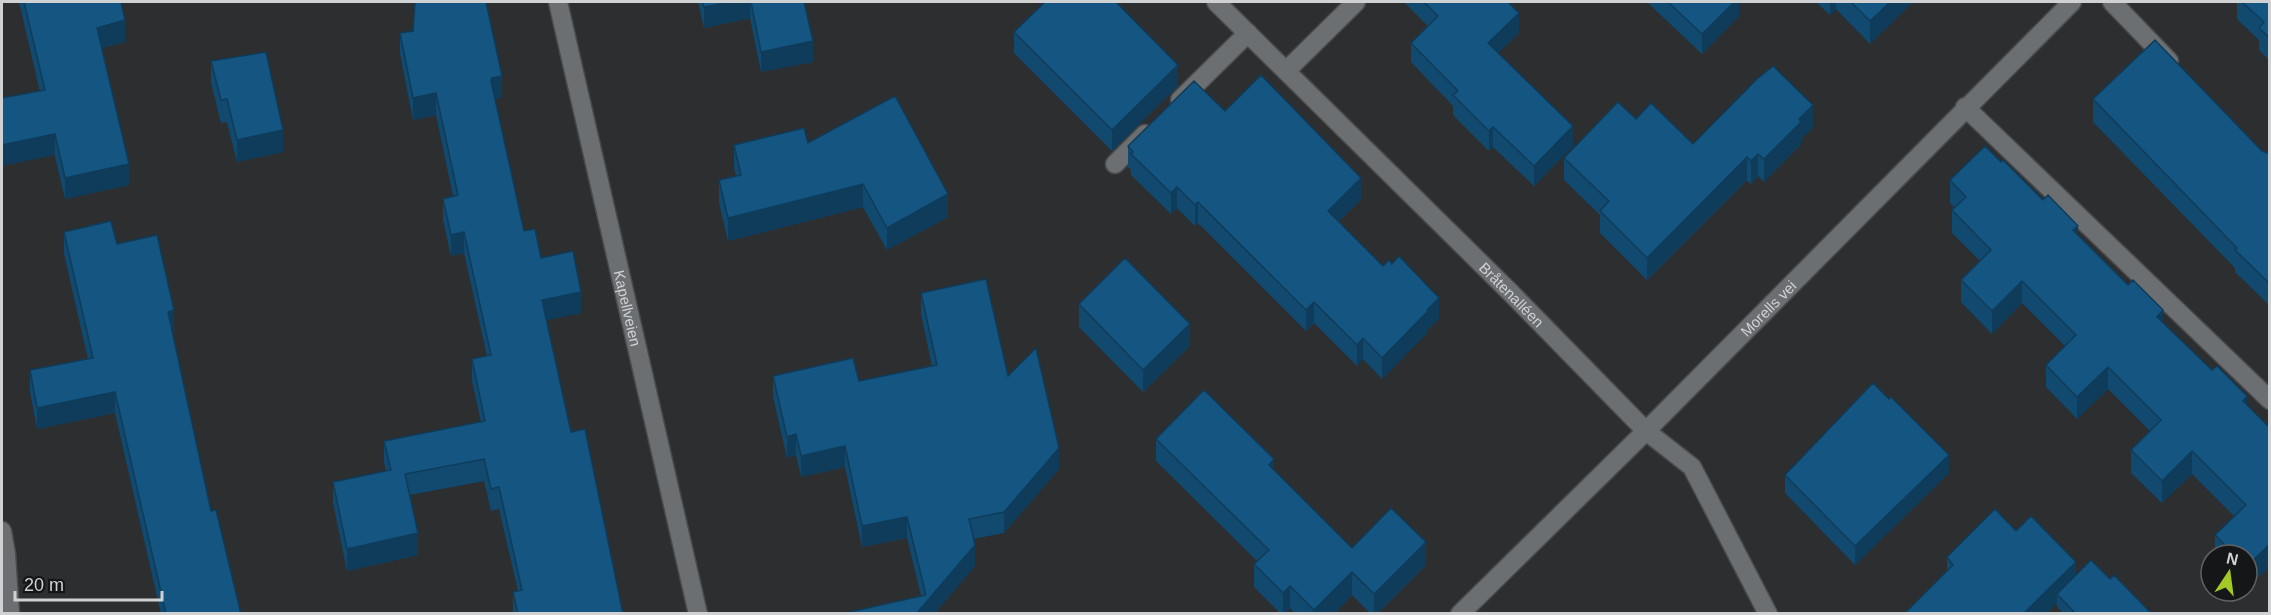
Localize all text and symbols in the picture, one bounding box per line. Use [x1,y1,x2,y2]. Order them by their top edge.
street label: Bråtenalléen [1476,258,1548,330]
street label: Kapellveien [611,268,645,348]
street label: Morells vei [1737,277,1799,340]
north arrow [2199,543,2259,603]
text: N [2225,549,2240,568]
scale bar [15,564,162,602]
text: 20 m [24,575,64,595]

